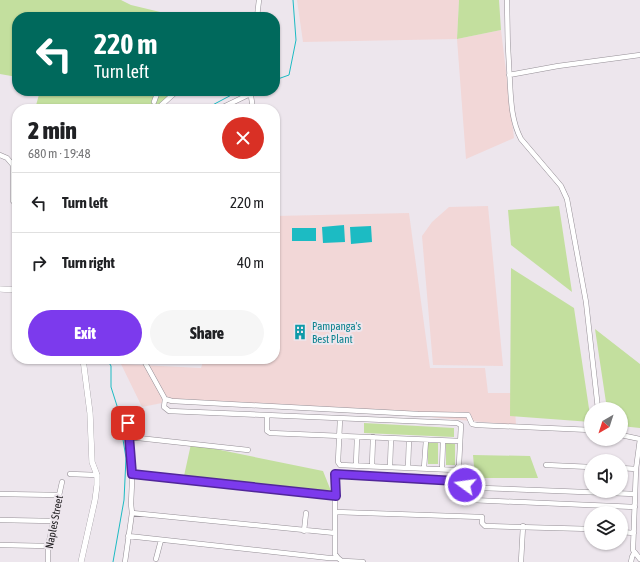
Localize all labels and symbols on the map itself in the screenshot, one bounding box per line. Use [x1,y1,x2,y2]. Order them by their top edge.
place label: Pampanga's Best Plant [312,320,361,345]
building icon: Pampanga's Best Plant [291,323,309,341]
north arrow [584,402,628,446]
pin [111,406,145,440]
position arrow [444,464,486,506]
street label: Naples Street [43,494,65,550]

